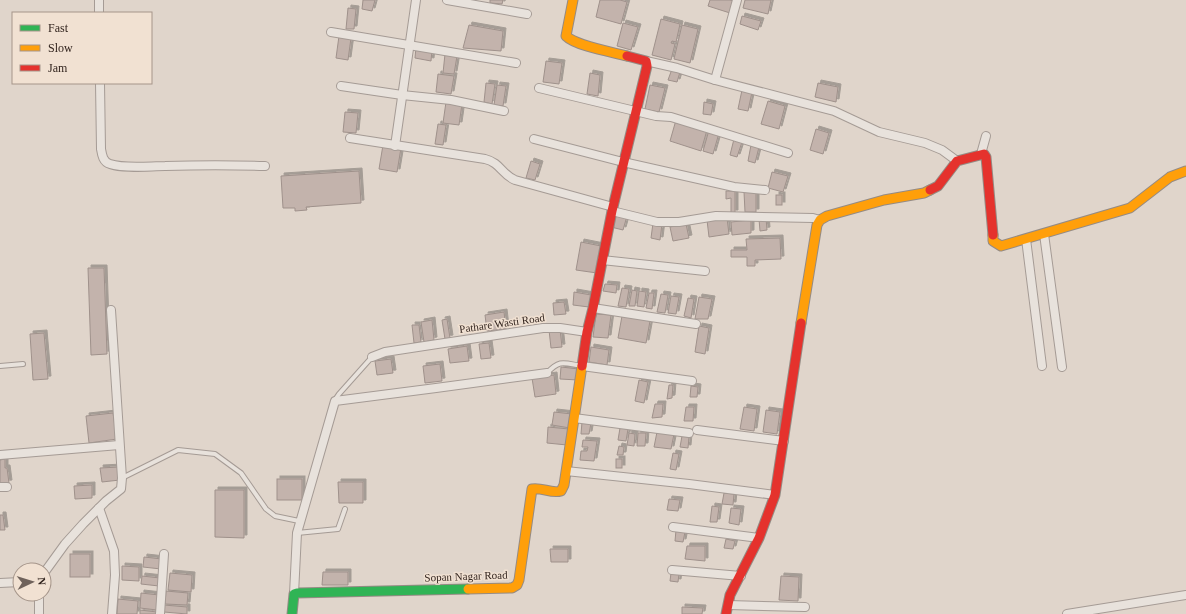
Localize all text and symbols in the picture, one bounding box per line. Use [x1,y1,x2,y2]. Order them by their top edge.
legend [12,12,152,84]
text: Fast [48,21,69,35]
text: Slow [48,41,73,55]
text: Jam [48,61,68,75]
street label: Pathare Wasti Road [458,311,546,335]
north arrow [12,562,52,602]
street label: Sopan Nagar Road [424,569,508,583]
text: N [36,577,48,586]

